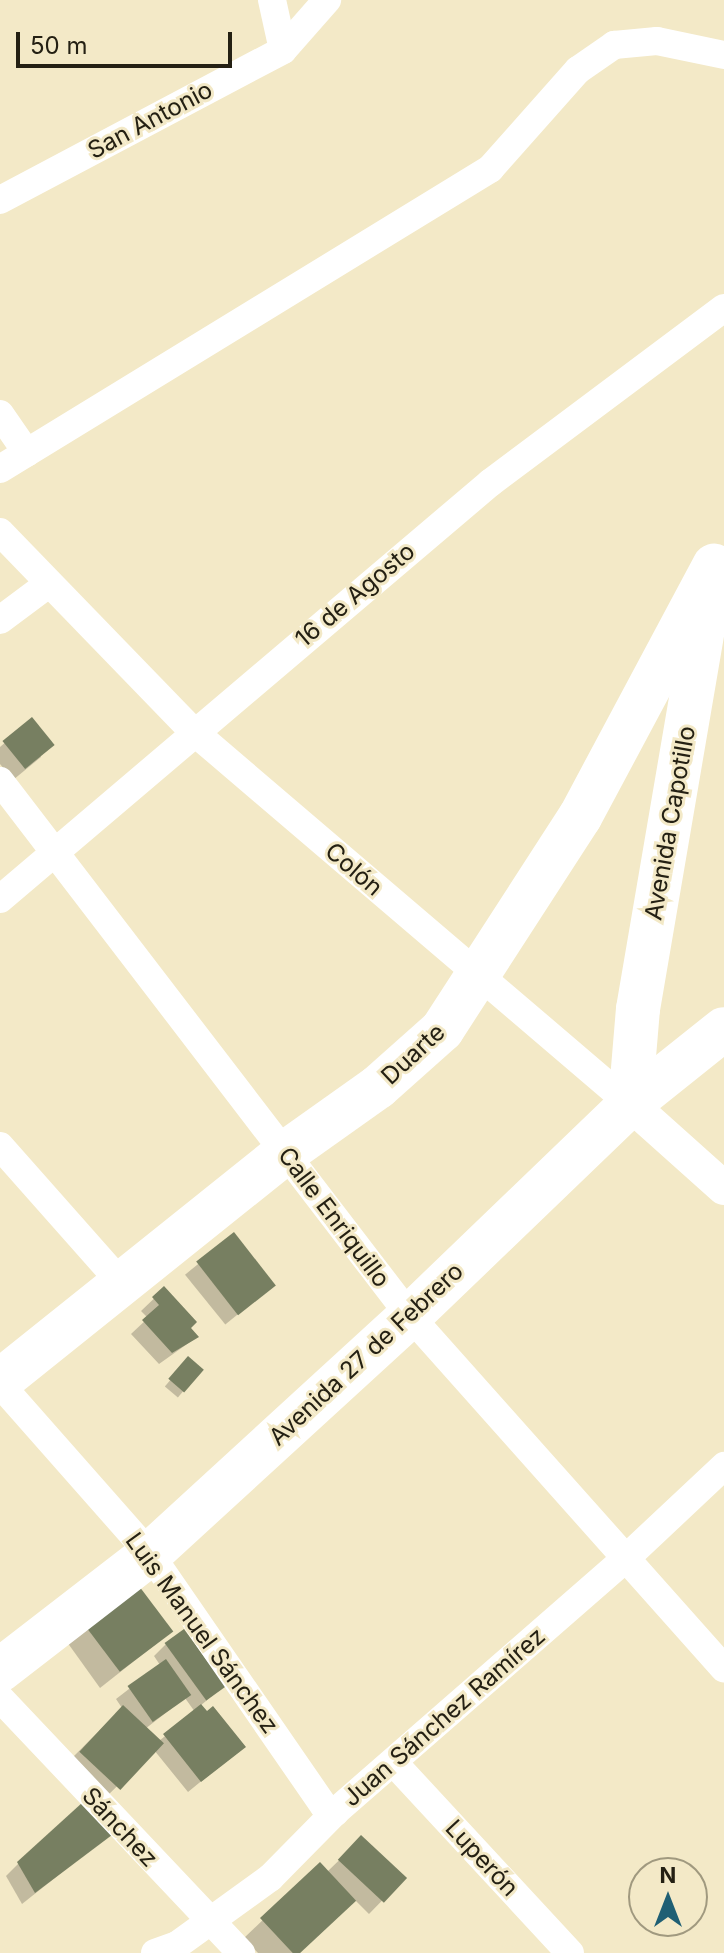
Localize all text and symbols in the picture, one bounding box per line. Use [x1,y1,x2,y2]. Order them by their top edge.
scale bar [20,16,236,66]
text: 50 m [30,31,88,60]
street label: San Antonio [83,75,217,165]
street label: 16 de Agosto [289,537,421,653]
street label: Avenida Capotillo [639,724,701,922]
street label: Colón [320,836,388,902]
street label: Duarte [375,1018,451,1090]
street label: Calle Enriquillo [272,1141,396,1293]
street label: Avenida 27 de Febrero [263,1257,469,1451]
street label: Luis Manuel Sánchez [120,1527,284,1739]
street label: Juan Sánchez Ramírez [337,1621,551,1813]
street label: Sánchez [76,1781,164,1873]
street label: Luperón [440,1814,524,1902]
north arrow [628,1857,708,1937]
text: N [660,1862,676,1888]

